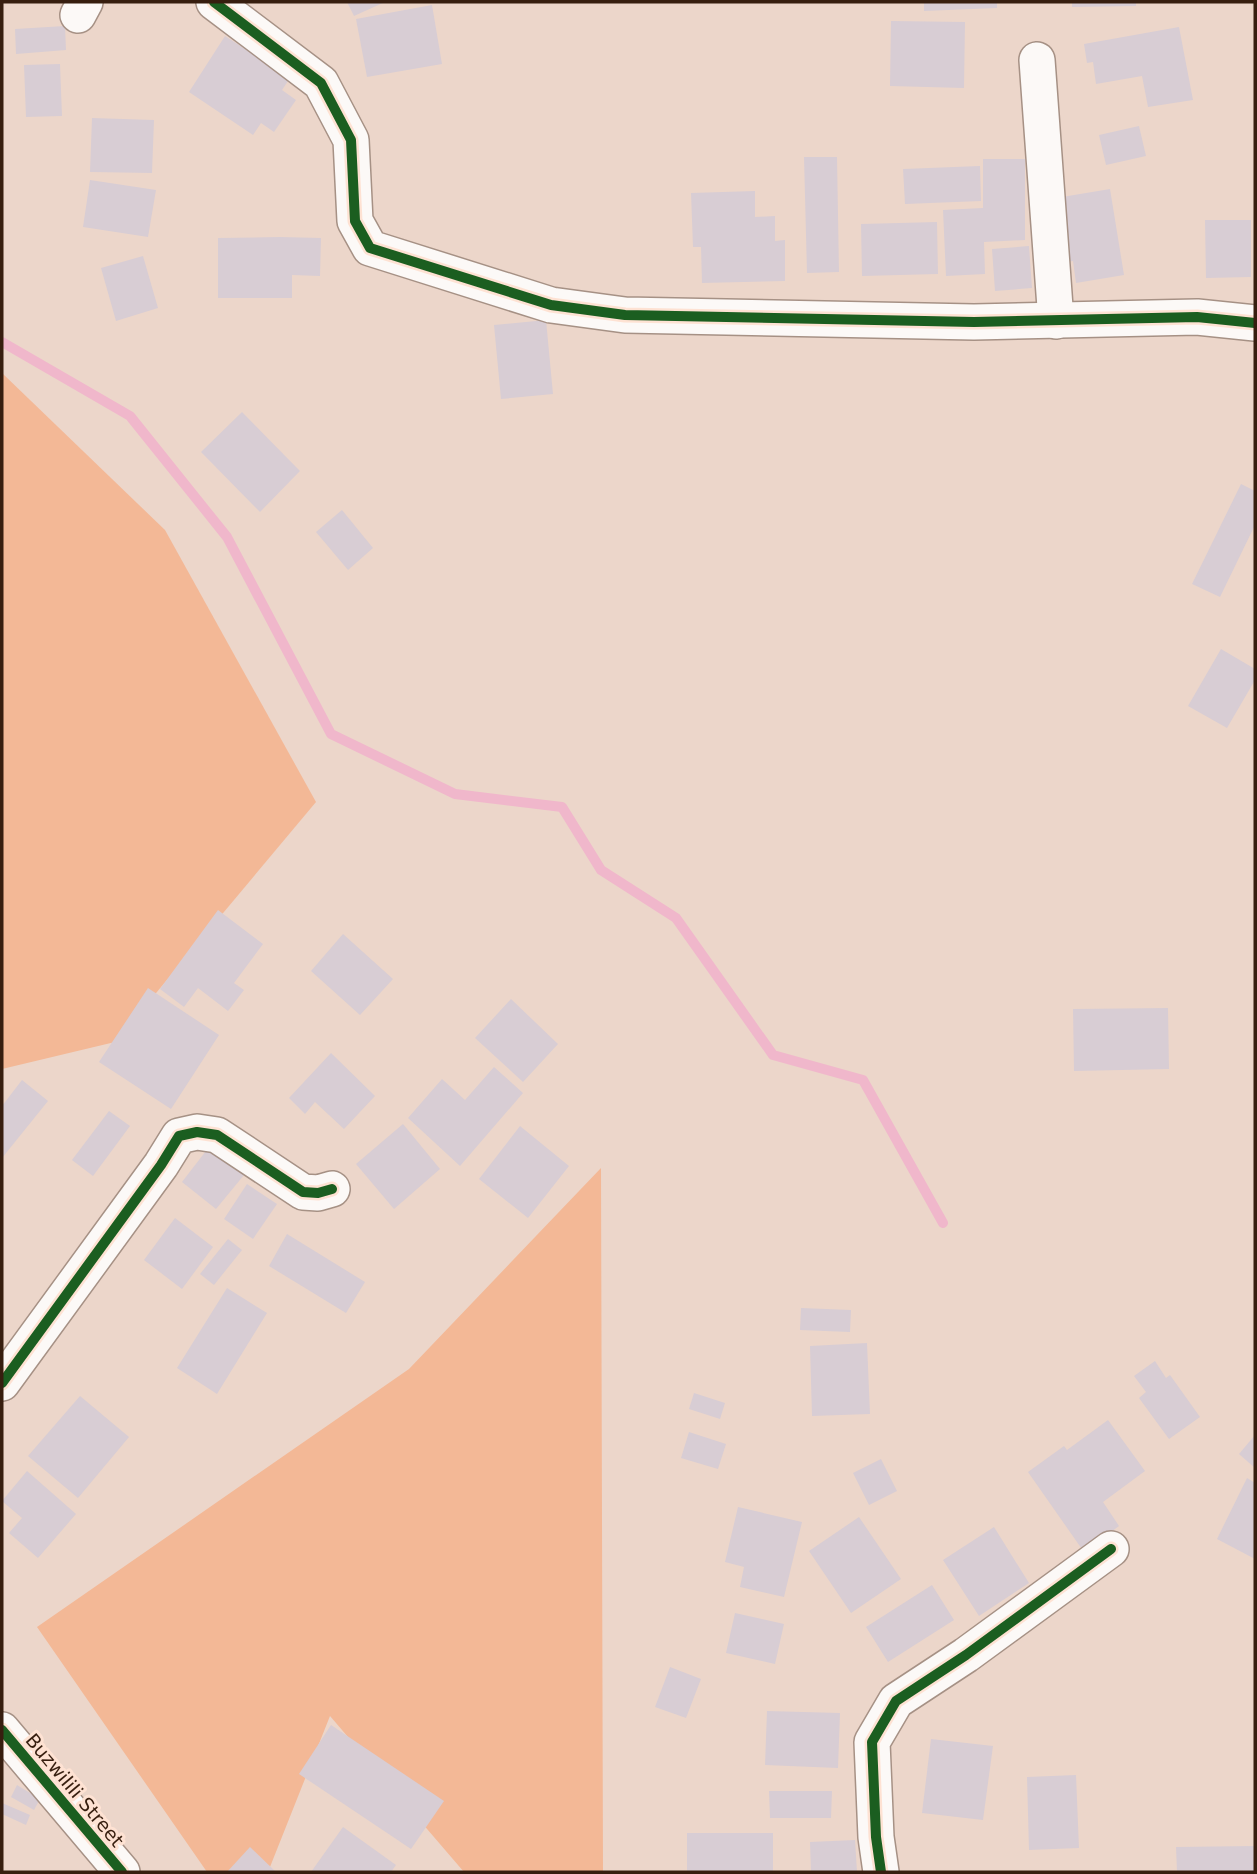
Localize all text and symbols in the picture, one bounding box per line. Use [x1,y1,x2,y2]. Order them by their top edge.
street label: Buzwilili Street [21,1729,129,1851]

